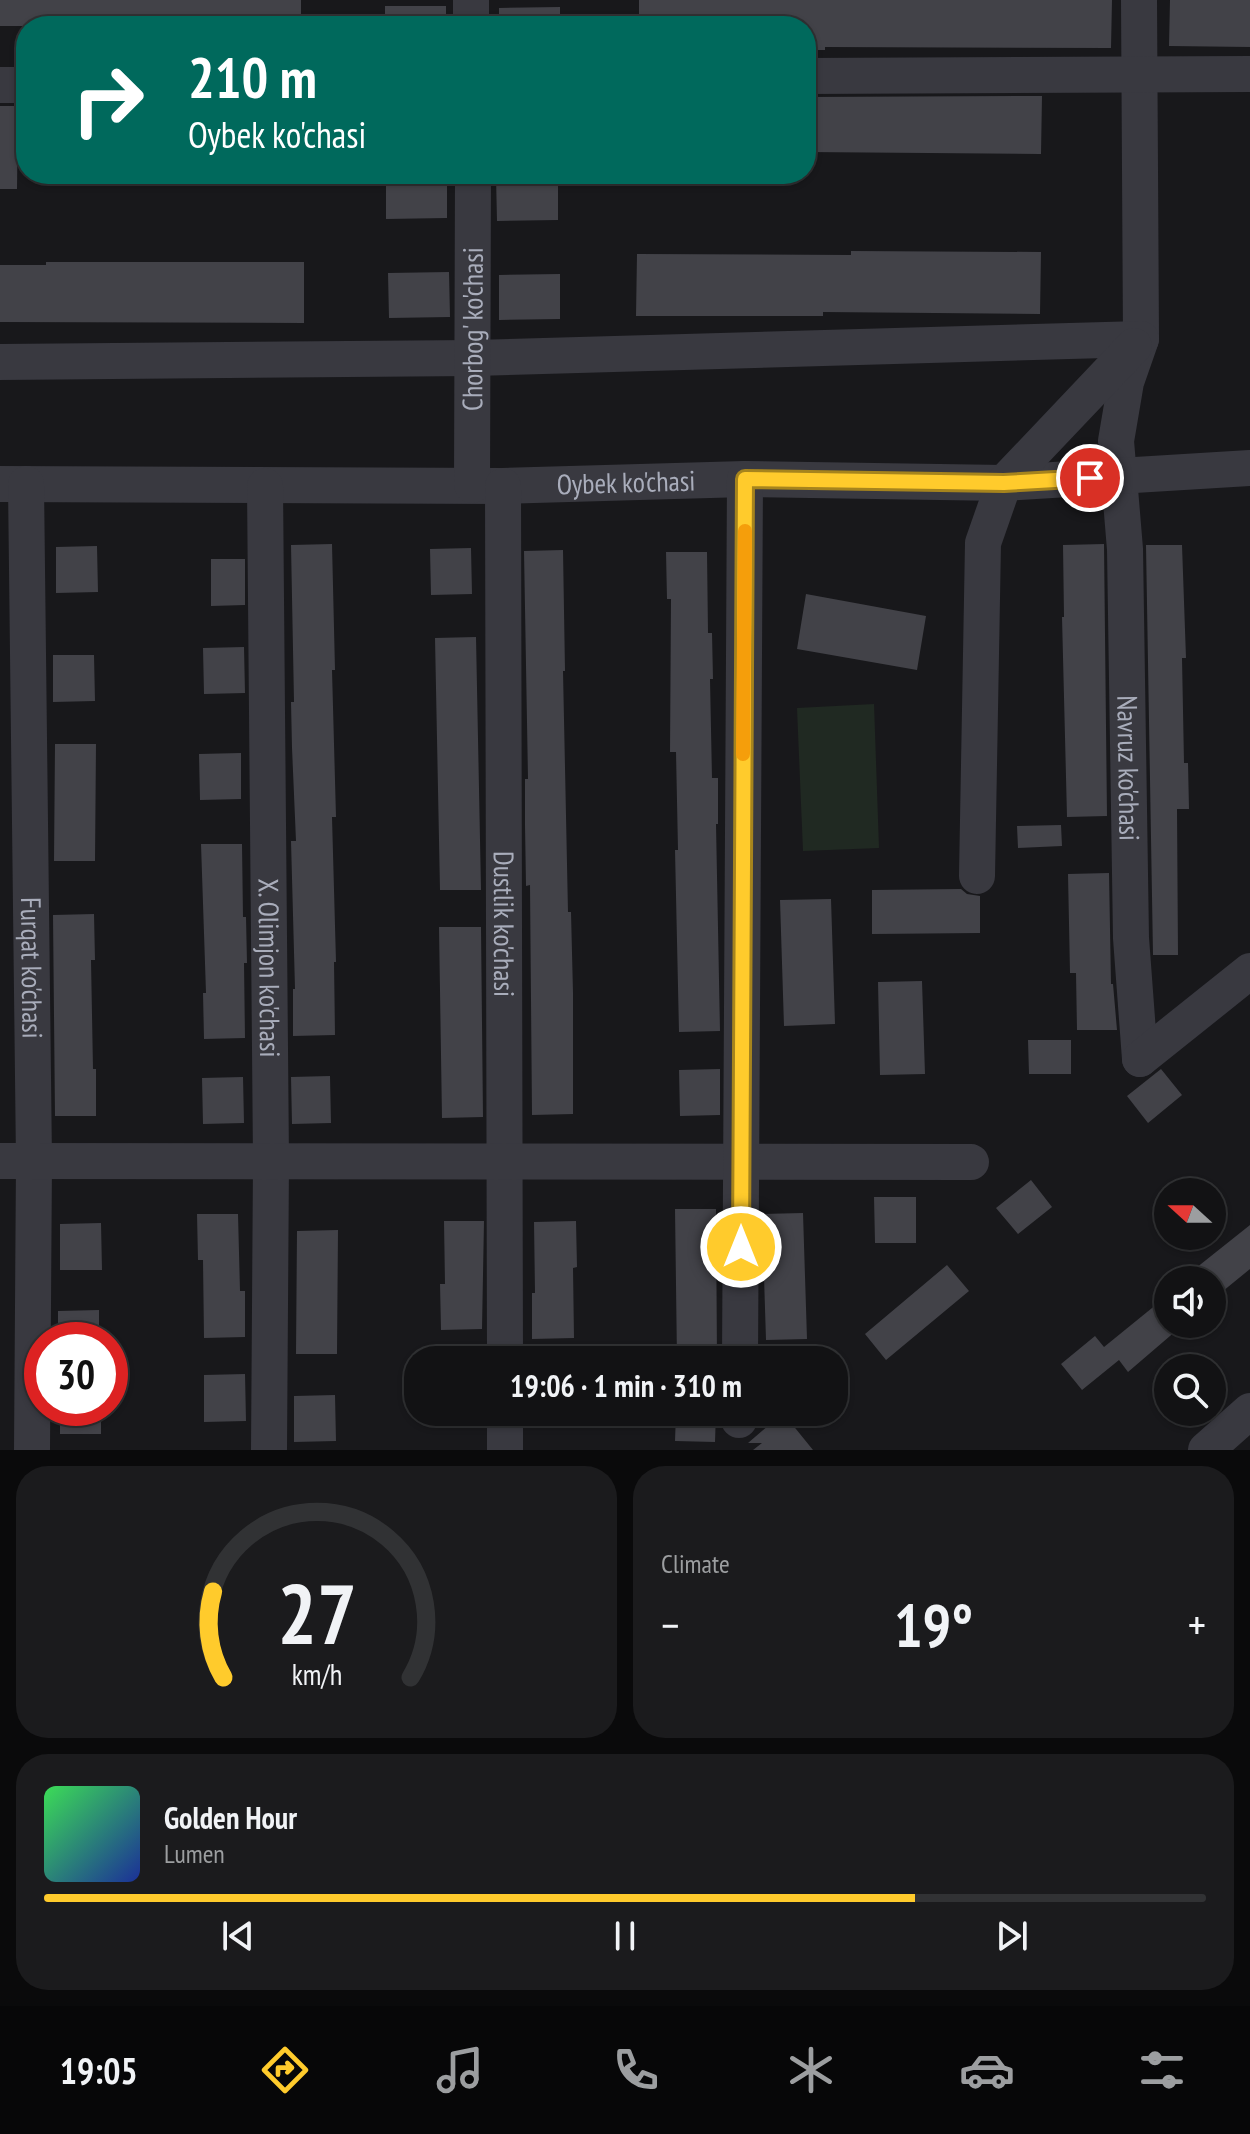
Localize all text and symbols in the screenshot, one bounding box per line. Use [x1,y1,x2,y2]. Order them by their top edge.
text: 210 m [188,41,317,113]
icon: right [56,48,160,152]
text: Oybek ko'chasi [188,111,366,158]
street label: Chorbog' ko'chasi [453,247,491,411]
pin [1056,444,1124,512]
icon: arrive [1068,456,1112,500]
street label: Oybek ko'chasi [556,461,696,502]
street label: Navruz ko'chasi [1109,695,1149,841]
street label: Dustlik ko'chasi [486,851,523,997]
street label: X. Olimjon ko'chasi [250,878,289,1058]
street label: Furqat ko'chasi [13,897,52,1039]
north arrow [1154,1178,1226,1250]
map controls [1154,1178,1226,1426]
position arrow [699,1205,783,1289]
button: sound [1154,1266,1226,1338]
speed limit sign: 30 [24,1322,128,1426]
button: search [1154,1354,1226,1426]
text: 19:06 · 1 min · 310 m [510,1366,742,1405]
text: Climate [661,1547,730,1580]
text: 27 [277,1559,356,1667]
text: 19° [894,1586,973,1664]
text: − [661,1596,679,1653]
text: + [1188,1596,1206,1653]
text: km/h [291,1656,342,1693]
text: Golden Hour [164,1798,297,1837]
text: Lumen [164,1837,225,1870]
icon: previous [216,1914,260,1958]
icon: pause [603,1914,647,1958]
icon: next [990,1914,1034,1958]
icon: directions [257,2042,313,2098]
icon: music [432,2042,488,2098]
icon: phone [608,2042,664,2098]
icon: climate [783,2042,839,2098]
icon: car [959,2042,1015,2098]
icon: filters [1134,2042,1190,2098]
text: 19:05 [60,2047,138,2094]

